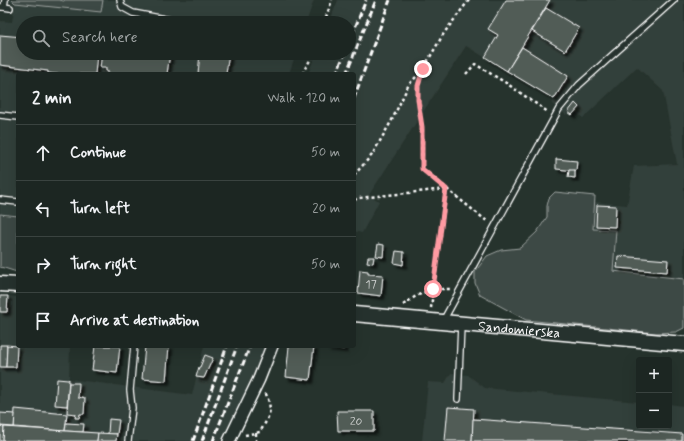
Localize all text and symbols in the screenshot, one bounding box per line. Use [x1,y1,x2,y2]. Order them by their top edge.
search box [16,16,356,60]
icon: search [30,27,52,49]
text: Search here [62,28,138,48]
route end [414,60,432,78]
text: 2 min [32,87,72,109]
text: Walk · 120 m [268,90,340,107]
icon: ahead [32,142,54,164]
text: Continue [70,143,126,163]
text: 50 m [311,144,340,161]
icon: left [32,198,54,220]
text: Turn left [70,199,130,219]
text: 20 m [312,200,340,217]
icon: right [32,254,54,276]
text: Turn right [70,255,137,275]
text: 50 m [311,256,340,273]
house number: 17 [365,277,377,293]
route start [424,280,442,298]
icon: arrive [32,310,54,332]
text: Arrive at destination [70,311,199,331]
street label: Sandomierska [477,317,561,343]
map controls [636,357,672,429]
button: + [636,357,672,393]
button: − [636,393,672,429]
house number: 20 [350,414,363,430]

